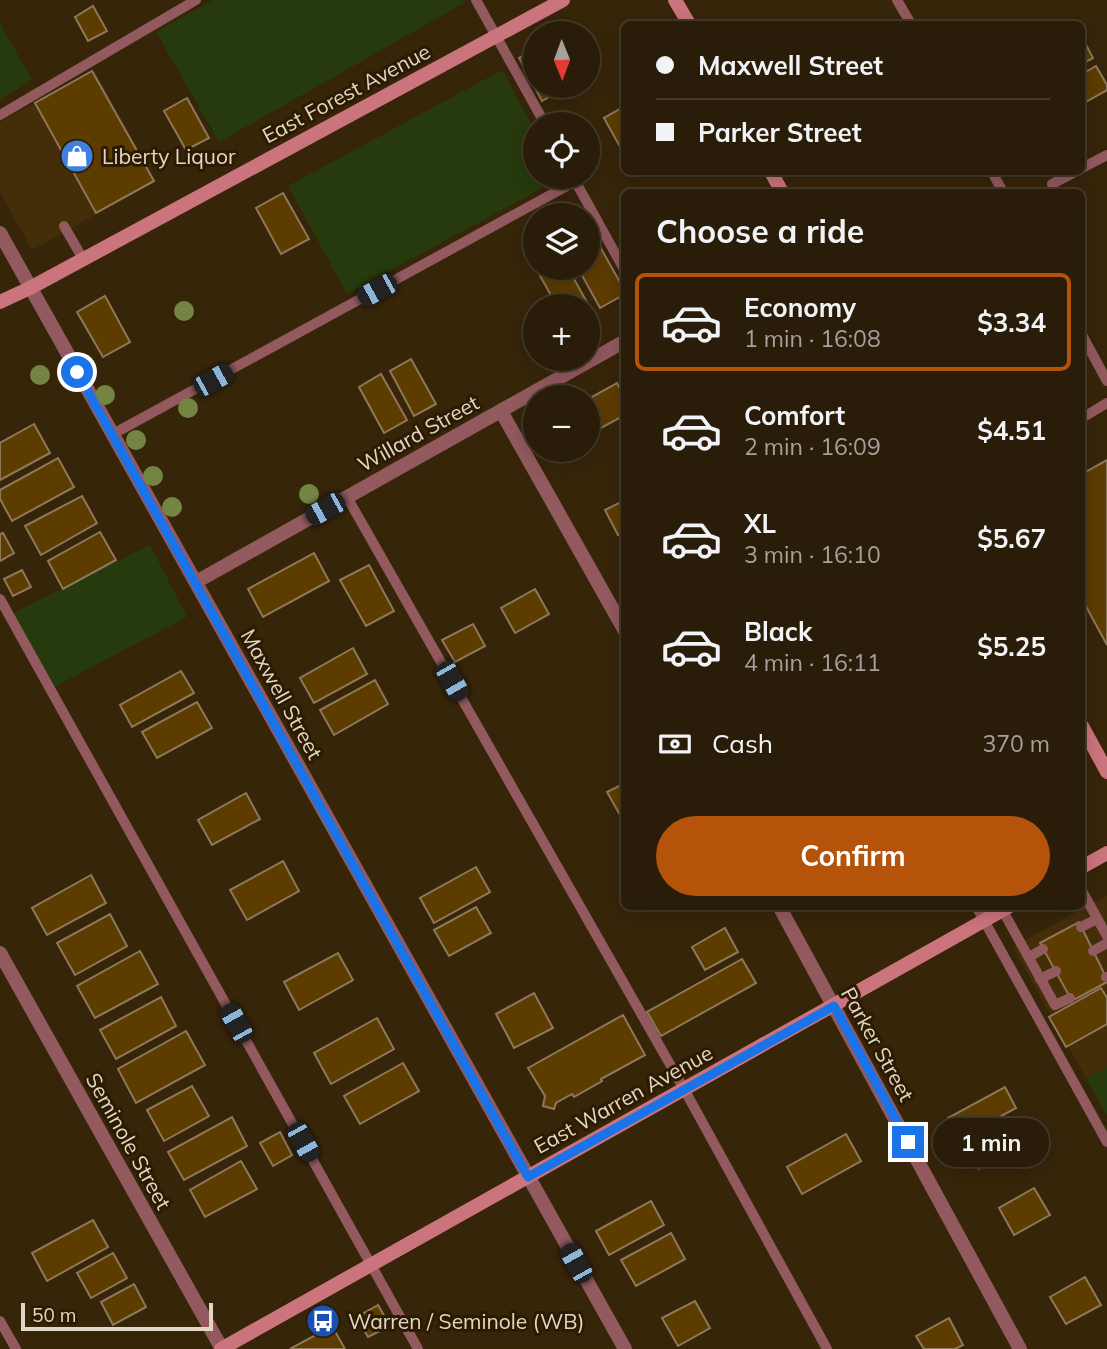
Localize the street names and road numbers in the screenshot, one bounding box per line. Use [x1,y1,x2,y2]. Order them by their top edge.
street label: East Forest Avenue [258,38,434,148]
street label: Willard Street [353,389,483,477]
street label: Maxwell Street [236,624,328,764]
street label: Parker Street [836,982,920,1106]
street label: East Warren Avenue [529,1039,717,1159]
street label: Seminole Street [81,1068,177,1214]

